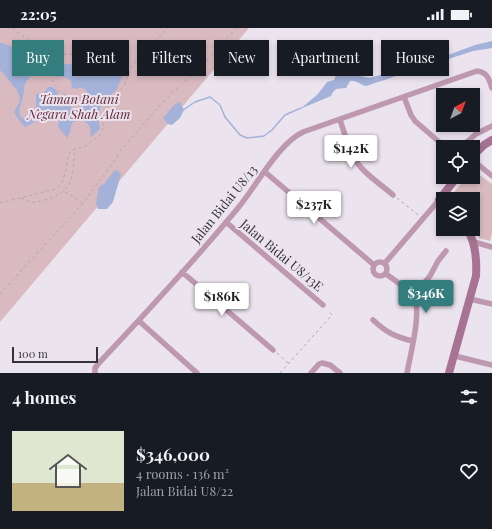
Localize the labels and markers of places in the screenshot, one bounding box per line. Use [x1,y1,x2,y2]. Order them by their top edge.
pin: $142K [323,135,379,169]
pin: $237K [286,191,342,225]
pin: $346K [398,280,454,314]
pin: $186K [194,283,250,317]

